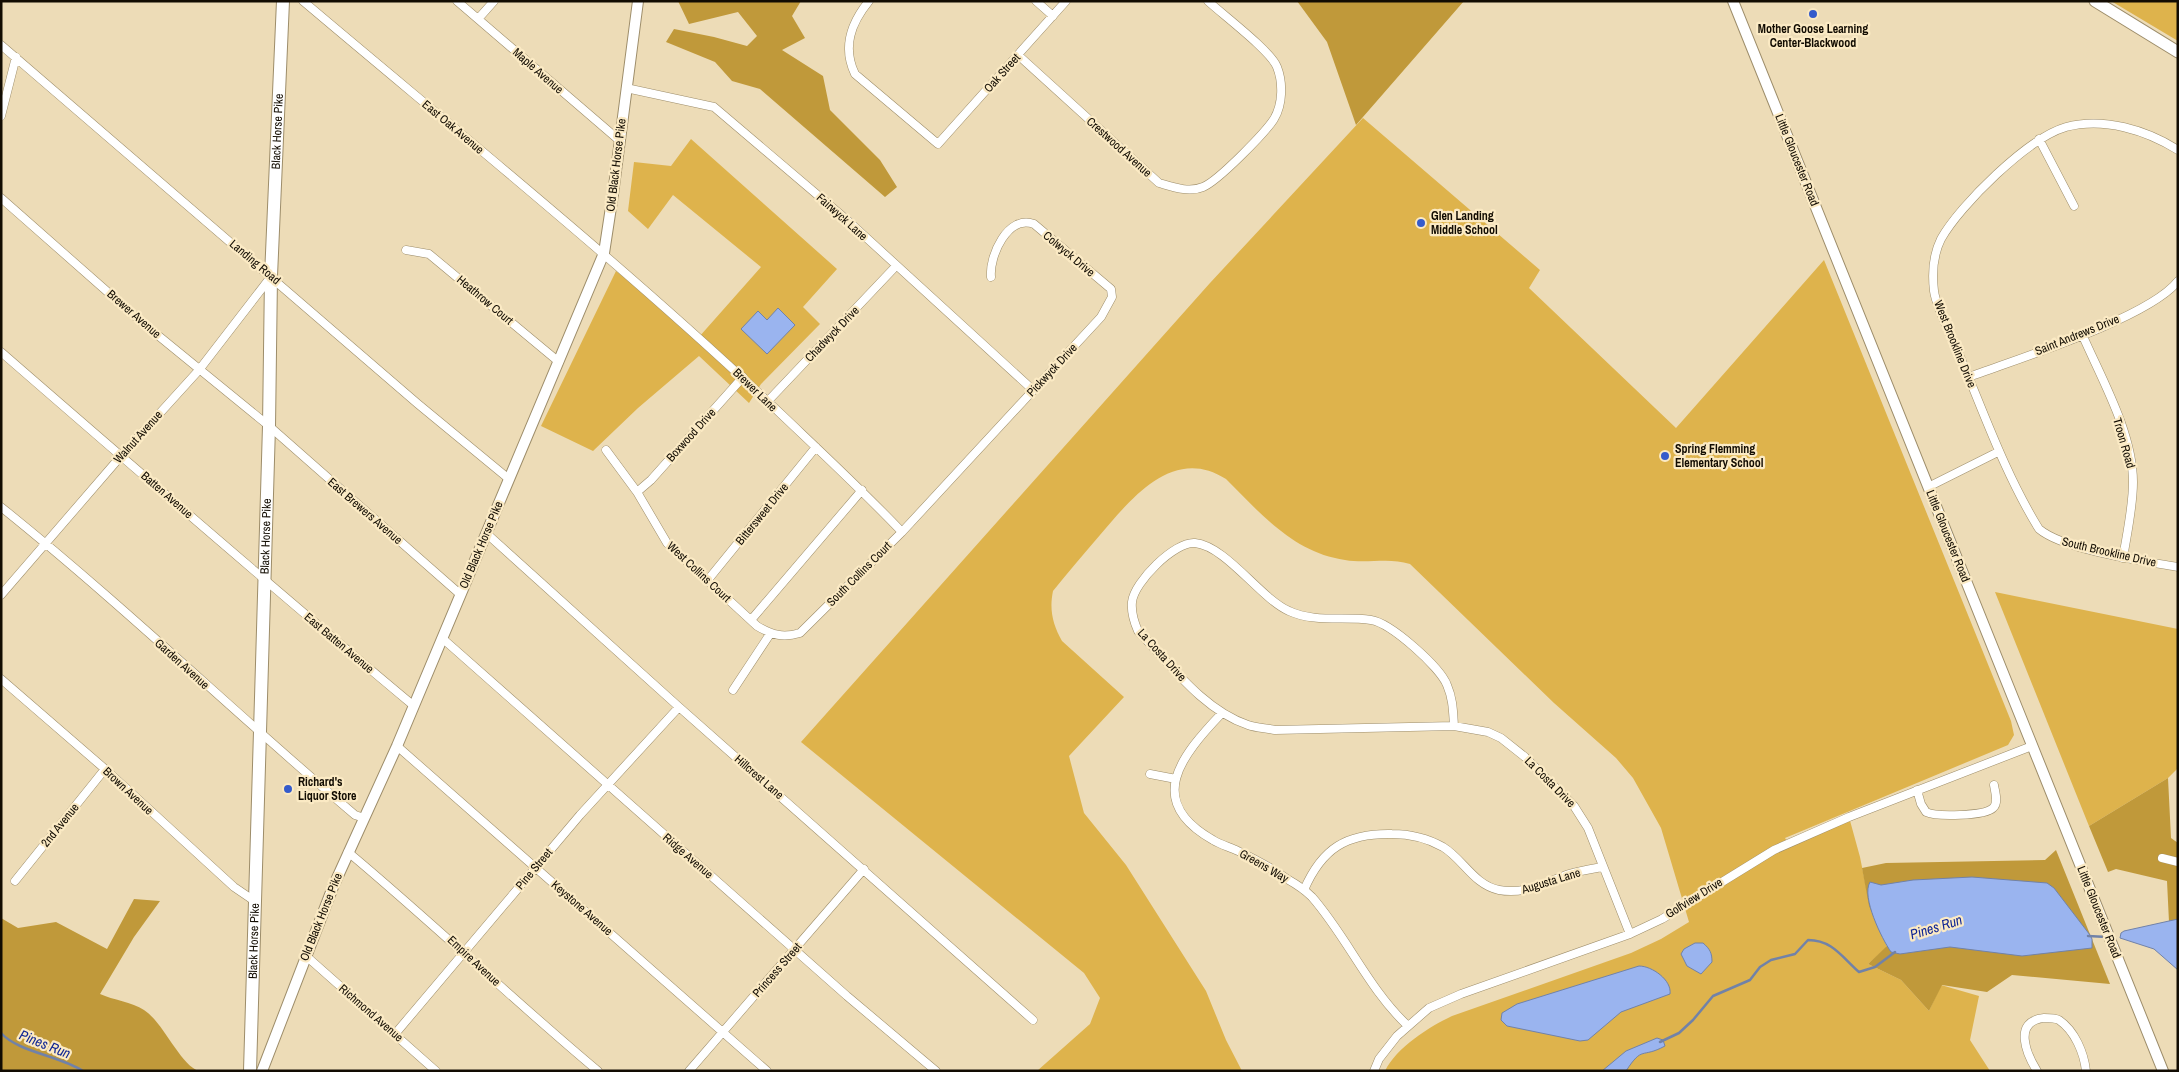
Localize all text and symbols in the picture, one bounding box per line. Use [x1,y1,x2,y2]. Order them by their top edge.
marker: Mother Goose Learning Center-Blackwood [1807,8,1819,20]
place label: Mother Goose Learning Center-Blackwood [1758,21,1868,51]
street label: Maple Avenue [509,45,567,97]
street label: Oak Street [980,50,1024,96]
street label: Black Horse Pike [268,93,287,170]
street label: East Oak Avenue [419,96,487,158]
street label: Little Gloucester Road [1771,112,1823,208]
street label: Crestwood Avenue [1083,113,1155,181]
street label: Old Black Horse Pike [602,118,630,212]
street label: Fairwyck Lane [813,190,871,244]
place label: Glen Landing Middle School [1431,208,1498,238]
marker: Glen Landing Middle School [1415,217,1427,229]
street label: Colwyck Drive [1040,228,1098,280]
street label: Landing Road [226,236,284,288]
street label: Heathrow Court [453,272,517,328]
street label: Brewer Avenue [104,286,164,342]
street label: West Brookline Drive [1930,298,1980,390]
street label: Chadwyck Drive [801,303,863,365]
street label: Saint Andrews Drive [2032,311,2122,359]
street label: Pickwyck Drive [1023,340,1081,400]
street label: Brewer Lane [729,365,781,415]
street label: Boxwood Drive [663,405,719,465]
street label: Walnut Avenue [110,407,166,467]
street label: Troon Road [2109,416,2139,470]
place label: Spring Flemming Elementary School [1675,441,1764,471]
marker: Spring Flemming Elementary School [1659,450,1671,462]
street label: Batten Avenue [138,468,196,522]
street label: East Brewers Avenue [324,474,406,548]
street label: Bittersweet Drive [732,480,792,548]
street label: Little Gloucester Road [1922,488,1974,584]
street label: Black Horse Pike [257,498,275,574]
street label: Old Black Horse Pike [455,499,507,591]
street label: South Brookline Drive [2060,533,2158,571]
street label: West Collins Court [664,538,735,606]
street label: South Collins Court [823,538,895,610]
street label: East Batten Avenue [301,609,377,677]
street label: La Costa Drive [1134,625,1190,685]
street label: Garden Avenue [151,635,213,693]
street label: Hillcrest Lane [731,751,787,803]
street label: La Costa Drive [1521,753,1579,811]
street label: Brown Avenue [99,764,157,818]
place label: Richard's Liquor Store [298,774,357,804]
marker: Richard's Liquor Store [282,783,294,795]
street label: 2nd Avenue [37,800,83,850]
street label: Ridge Avenue [659,830,717,882]
street label: Pine Street [512,845,556,893]
street label: Greens Way [1236,845,1292,887]
street label: Augusta Lane [1519,864,1582,898]
street label: Little Gloucester Road [2073,864,2125,960]
street label: Old Black Horse Pike [296,871,346,963]
street label: Golfview Drive [1662,874,1726,922]
street label: Keystone Avenue [548,877,616,939]
street label: Black Horse Pike [245,903,263,979]
water label: Pines Run [1908,911,1964,943]
street label: Empire Avenue [444,932,504,990]
street label: Princess Street [749,939,805,1001]
street label: Richmond Avenue [335,981,407,1045]
water label: Pines Run [17,1026,73,1062]

